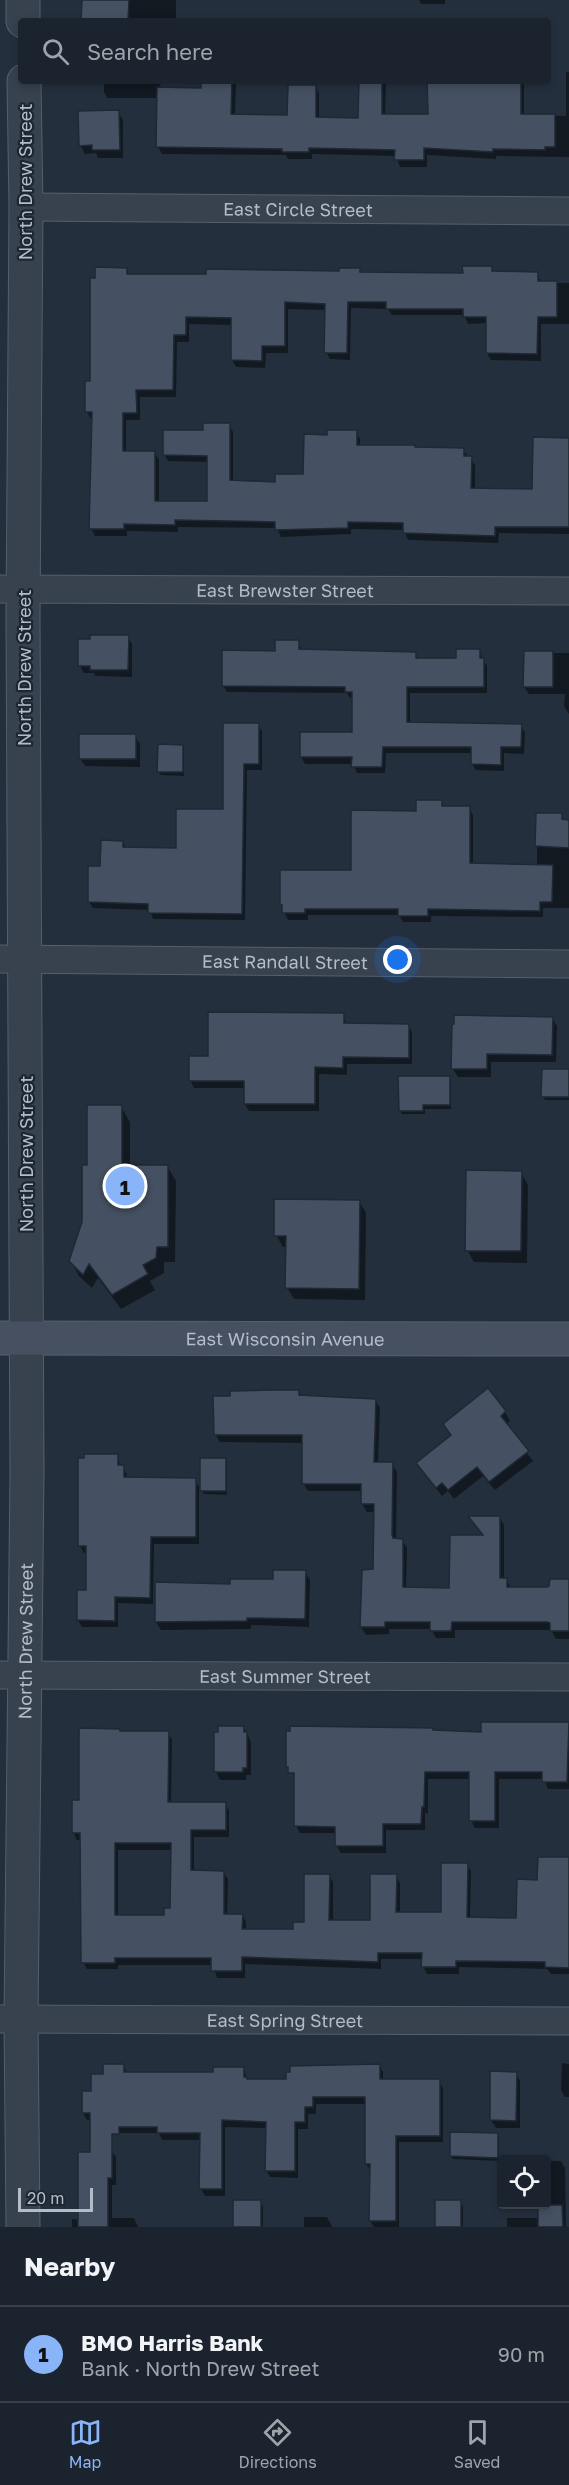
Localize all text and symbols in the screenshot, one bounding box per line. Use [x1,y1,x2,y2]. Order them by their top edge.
search box [18,18,551,84]
icon: search [39,35,72,68]
text: Search here [87,38,213,65]
street label: North Drew Street [14,104,36,260]
street label: East Circle Street [223,197,373,221]
street label: East Brewster Street [196,579,374,601]
street label: North Drew Street [13,590,35,746]
your location [383,945,412,974]
street label: East Randall Street [202,950,368,973]
street label: North Drew Street [15,1076,37,1232]
pin: 1 [106,1164,144,1208]
street label: East Wisconsin Avenue [185,1327,385,1350]
street label: North Drew Street [13,1563,37,1720]
street label: East Summer Street [199,1665,371,1687]
street label: East Spring Street [207,2009,363,2031]
map controls [497,2155,551,2209]
button: locate [497,2155,551,2209]
scale bar [18,2185,93,2212]
text: 20 m [27,2188,64,2208]
text: Nearby [24,2251,115,2282]
text: BMO Harris Bank [81,2329,263,2356]
text: 1 [38,2342,49,2366]
text: 90 m [498,2342,545,2366]
text: Bank · North Drew Street [81,2356,319,2380]
tab: Map [69,2416,102,2472]
tab: Directions [239,2416,317,2472]
tab: Saved [454,2416,500,2472]

